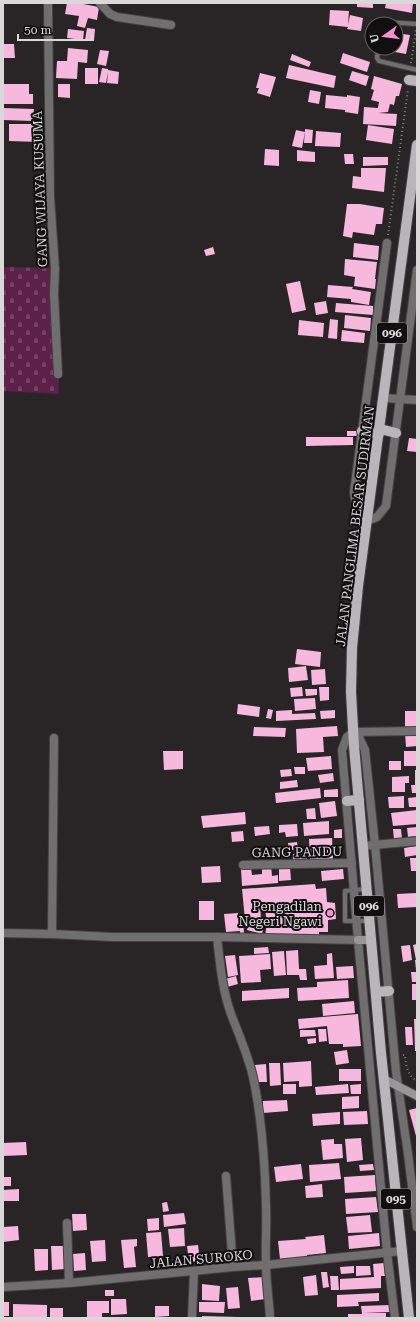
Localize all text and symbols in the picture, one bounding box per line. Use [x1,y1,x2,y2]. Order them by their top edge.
scale bar [18,16,92,42]
north arrow [364,16,404,56]
text: 50 m [24,23,51,37]
text: U [367,32,382,44]
street label: GANG WIJAYA KUSUMA [30,111,50,267]
road number: 096 [377,323,407,343]
street label: JALAN PANGLIMA BESAR SUDIRMAN [333,405,377,647]
street label: GANG PANDU [251,844,343,860]
road number: 096 [354,896,384,916]
place label: Pengadilan Negeri Ngawi [239,899,323,929]
marker: Pengadilan Negeri Ngawi [325,908,335,918]
road number: 095 [381,1189,411,1209]
street label: JALAN SUROKO [149,1247,253,1271]

